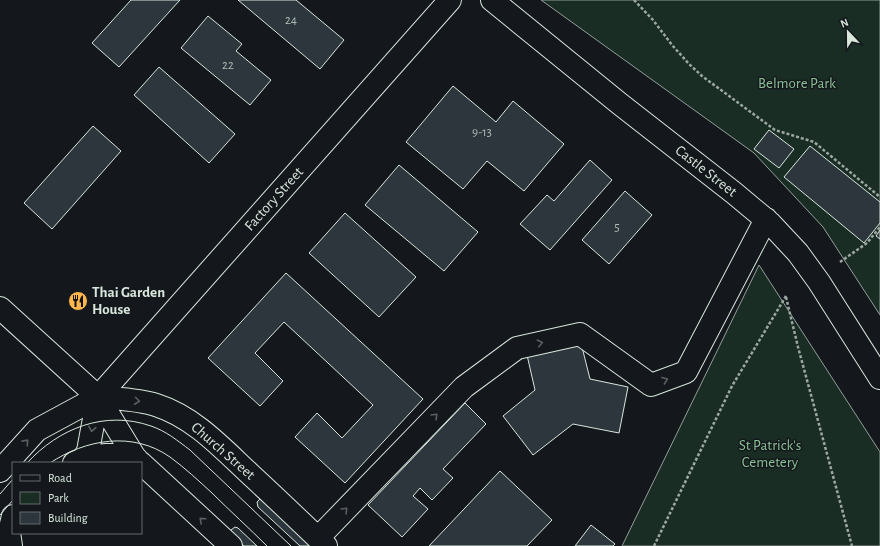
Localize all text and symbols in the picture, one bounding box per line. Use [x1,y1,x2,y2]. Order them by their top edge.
north arrow [828,12,868,52]
house number: 24 [285,14,297,27]
text: N [839,17,850,30]
house number: 22 [222,59,234,72]
park label: Belmore Park [758,76,836,91]
house number: 9-13 [472,126,492,139]
street label: Castle Street [672,142,740,200]
street label: Factory Street [242,164,306,234]
house number: 5 [614,221,620,234]
place label: Thai Garden House [92,285,165,317]
restaurant icon: Thai Garden House [67,290,89,312]
one-way arrow [536,339,543,348]
one-way arrow [660,377,668,385]
one-way arrow [134,397,140,406]
one-way arrow [430,413,438,421]
street label: Church Street [188,419,258,483]
one-way arrow [88,426,97,432]
park label: St Patrick's Cemetery [739,438,801,470]
one-way arrow [22,439,29,447]
legend [12,462,142,534]
text: Road [48,472,72,484]
text: Park [48,492,69,504]
one-way arrow [340,507,348,515]
text: Building [48,512,88,524]
one-way arrow [199,517,207,525]

